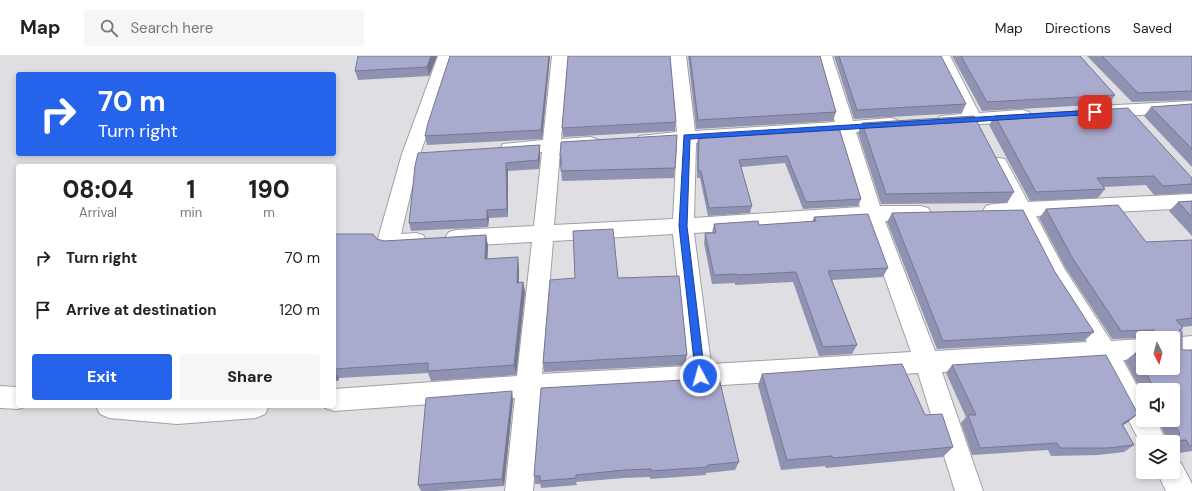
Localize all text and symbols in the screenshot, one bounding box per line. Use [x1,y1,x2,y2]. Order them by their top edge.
search box [84,10,364,46]
text: Map [20,15,60,40]
icon: search [98,17,120,39]
text: Search here [130,18,213,38]
text: Map [995,19,1023,37]
text: Directions [1045,19,1111,37]
text: Saved [1133,19,1172,37]
text: 70 m [98,83,166,120]
icon: right [32,88,84,140]
pin [1078,95,1112,129]
icon: arrive [1084,101,1106,123]
text: Turn right [98,119,178,143]
text: 08:04 [62,174,134,205]
text: 1 [187,174,195,205]
text: 190 [249,174,290,205]
text: Arrival [79,204,117,221]
text: min [180,204,202,221]
text: m [263,204,275,221]
icon: right [32,247,54,269]
text: Turn right [66,248,137,268]
text: 70 m [285,248,320,268]
icon: arrive [32,299,54,321]
text: Arrive at destination [66,300,217,320]
text: 120 m [279,300,320,320]
north arrow [1136,331,1180,375]
map controls [1136,331,1180,479]
button: Exit [32,354,172,400]
button: Share [180,354,320,400]
position arrow [679,355,721,397]
button: sound [1136,383,1180,427]
button: layers [1136,435,1180,479]

